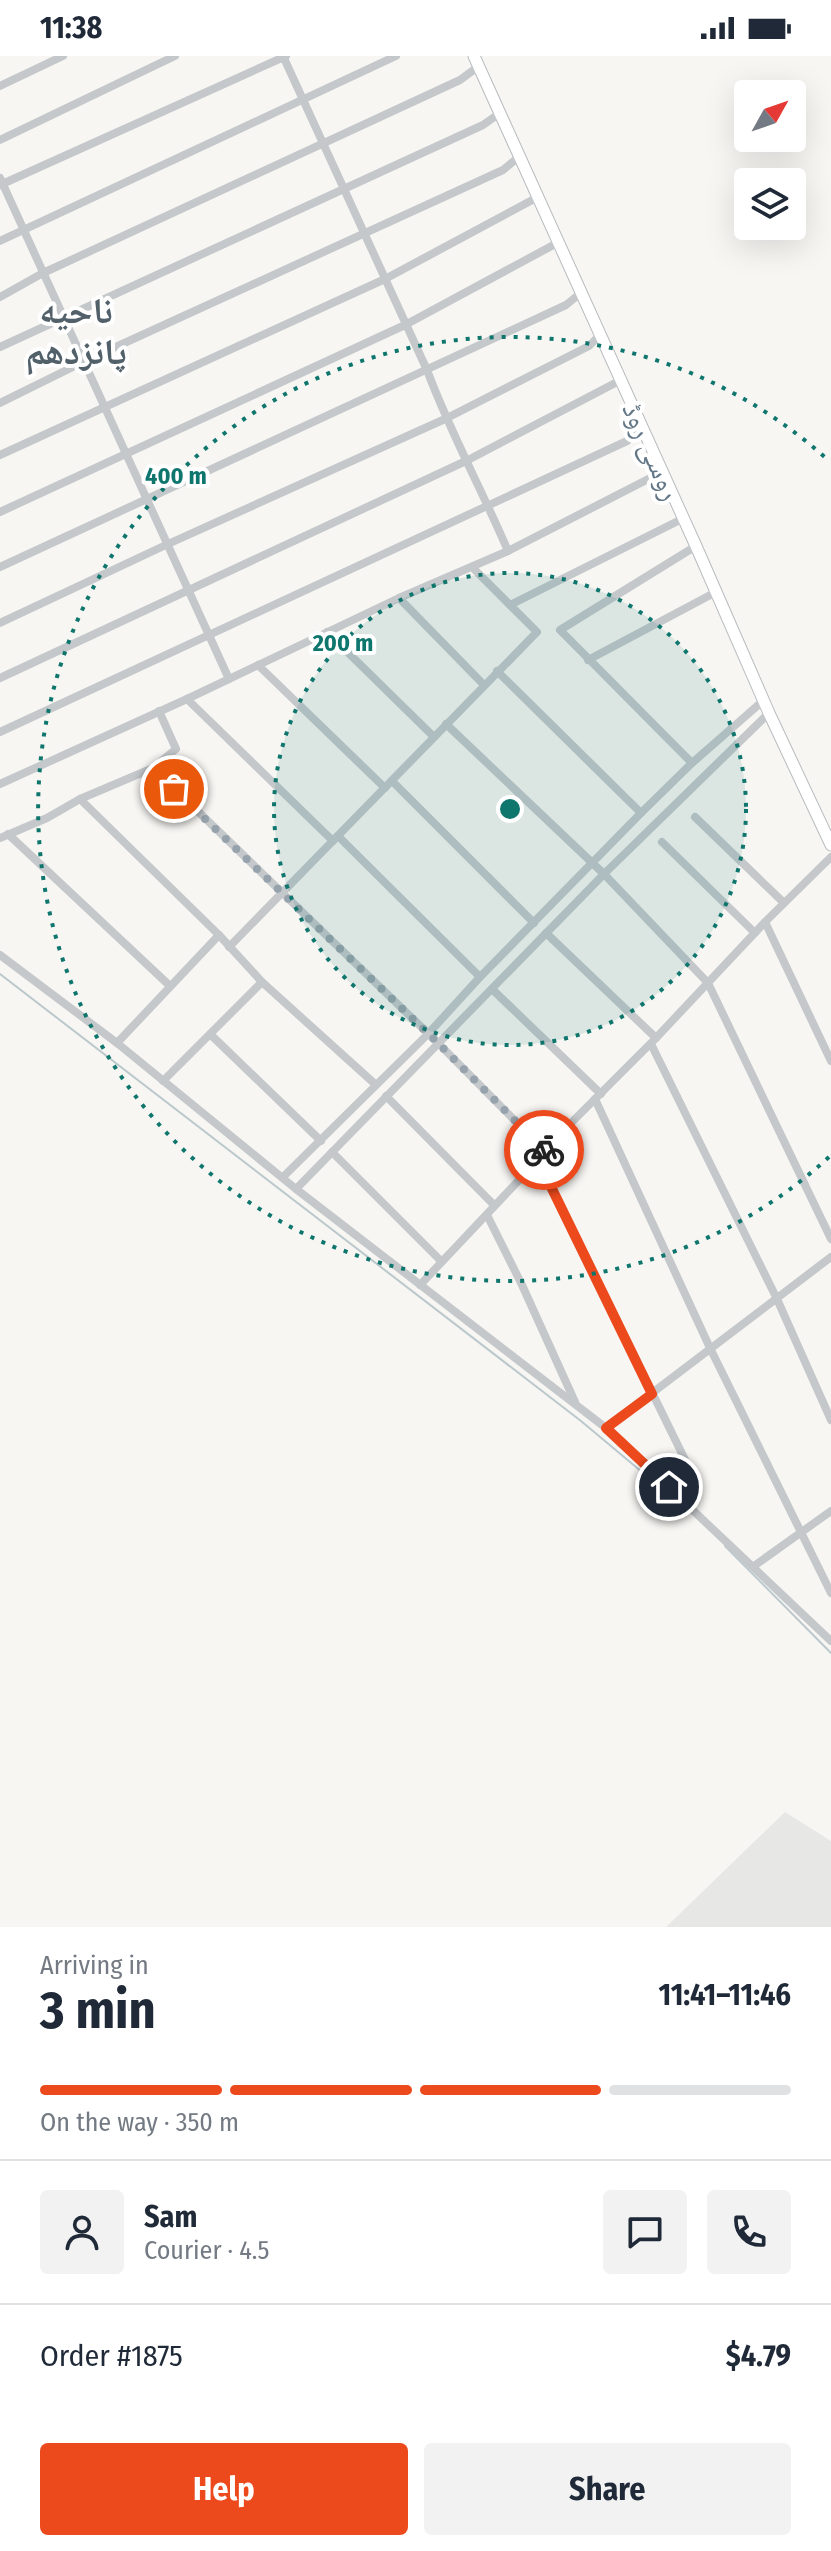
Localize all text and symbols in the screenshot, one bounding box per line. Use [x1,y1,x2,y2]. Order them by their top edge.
text: 11:38 [40,10,102,46]
north arrow [734,80,806,152]
map controls [734,80,806,240]
button: layers [734,168,806,240]
district label: ناحیه پانزدهم [25,289,127,376]
street label: روسی روڈ [614,397,688,506]
text: 400 m [145,462,207,490]
text: 200 m [312,629,373,657]
pin [140,755,208,823]
icon: bag [152,767,196,811]
centre of rings [496,795,524,823]
courier [504,1110,584,1190]
icon: bike [522,1128,566,1172]
pin [635,1453,703,1521]
icon: home [647,1465,691,1509]
text: Arriving in [40,1950,149,1981]
text: 11:41–11:46 [659,1977,791,2013]
text: 3 min [40,1979,156,2042]
text: On the way · 350 m [40,2107,239,2138]
button: person [40,2190,124,2274]
button: chat [603,2190,687,2274]
button: phone [707,2190,791,2274]
text: Sam [144,2199,197,2235]
text: Courier · 4.5 [144,2235,270,2266]
text: Order #1875 [40,2338,183,2374]
text: $4.79 [726,2338,791,2374]
button: Help [40,2443,408,2535]
button: Share [424,2443,791,2535]

